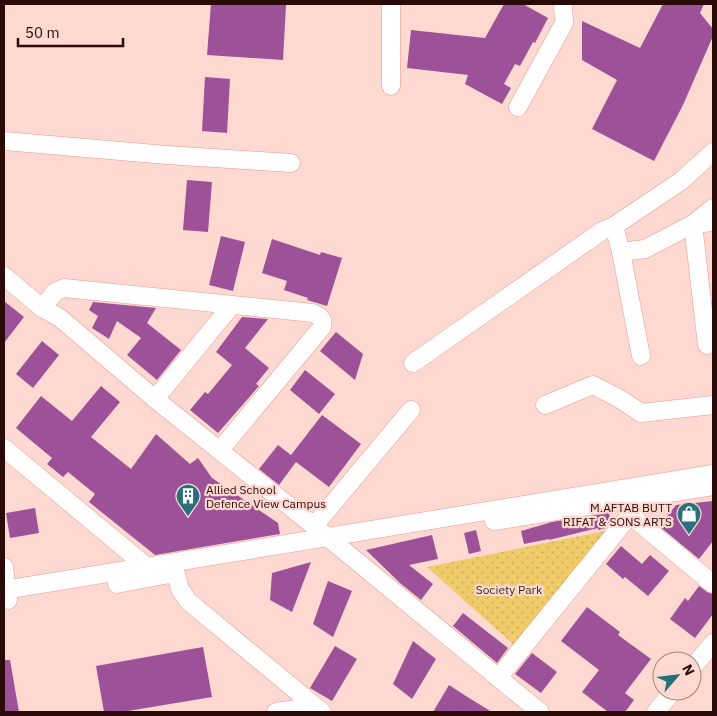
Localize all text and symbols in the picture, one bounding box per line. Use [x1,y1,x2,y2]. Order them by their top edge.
scale bar [18,15,122,47]
text: 50 m [25,23,60,42]
place label: Allied School Defence View Campus [206,482,326,511]
building icon: Allied School Defence View Campus [175,483,201,517]
place label: M.AFTAB BUTT RIFAT & SONS ARTS [563,500,672,529]
shop icon: M.AFTAB BUTT RIFAT & SONS ARTS [676,501,702,535]
park label: Society Park [476,582,543,597]
north arrow [652,651,702,701]
text: N [678,661,699,679]

